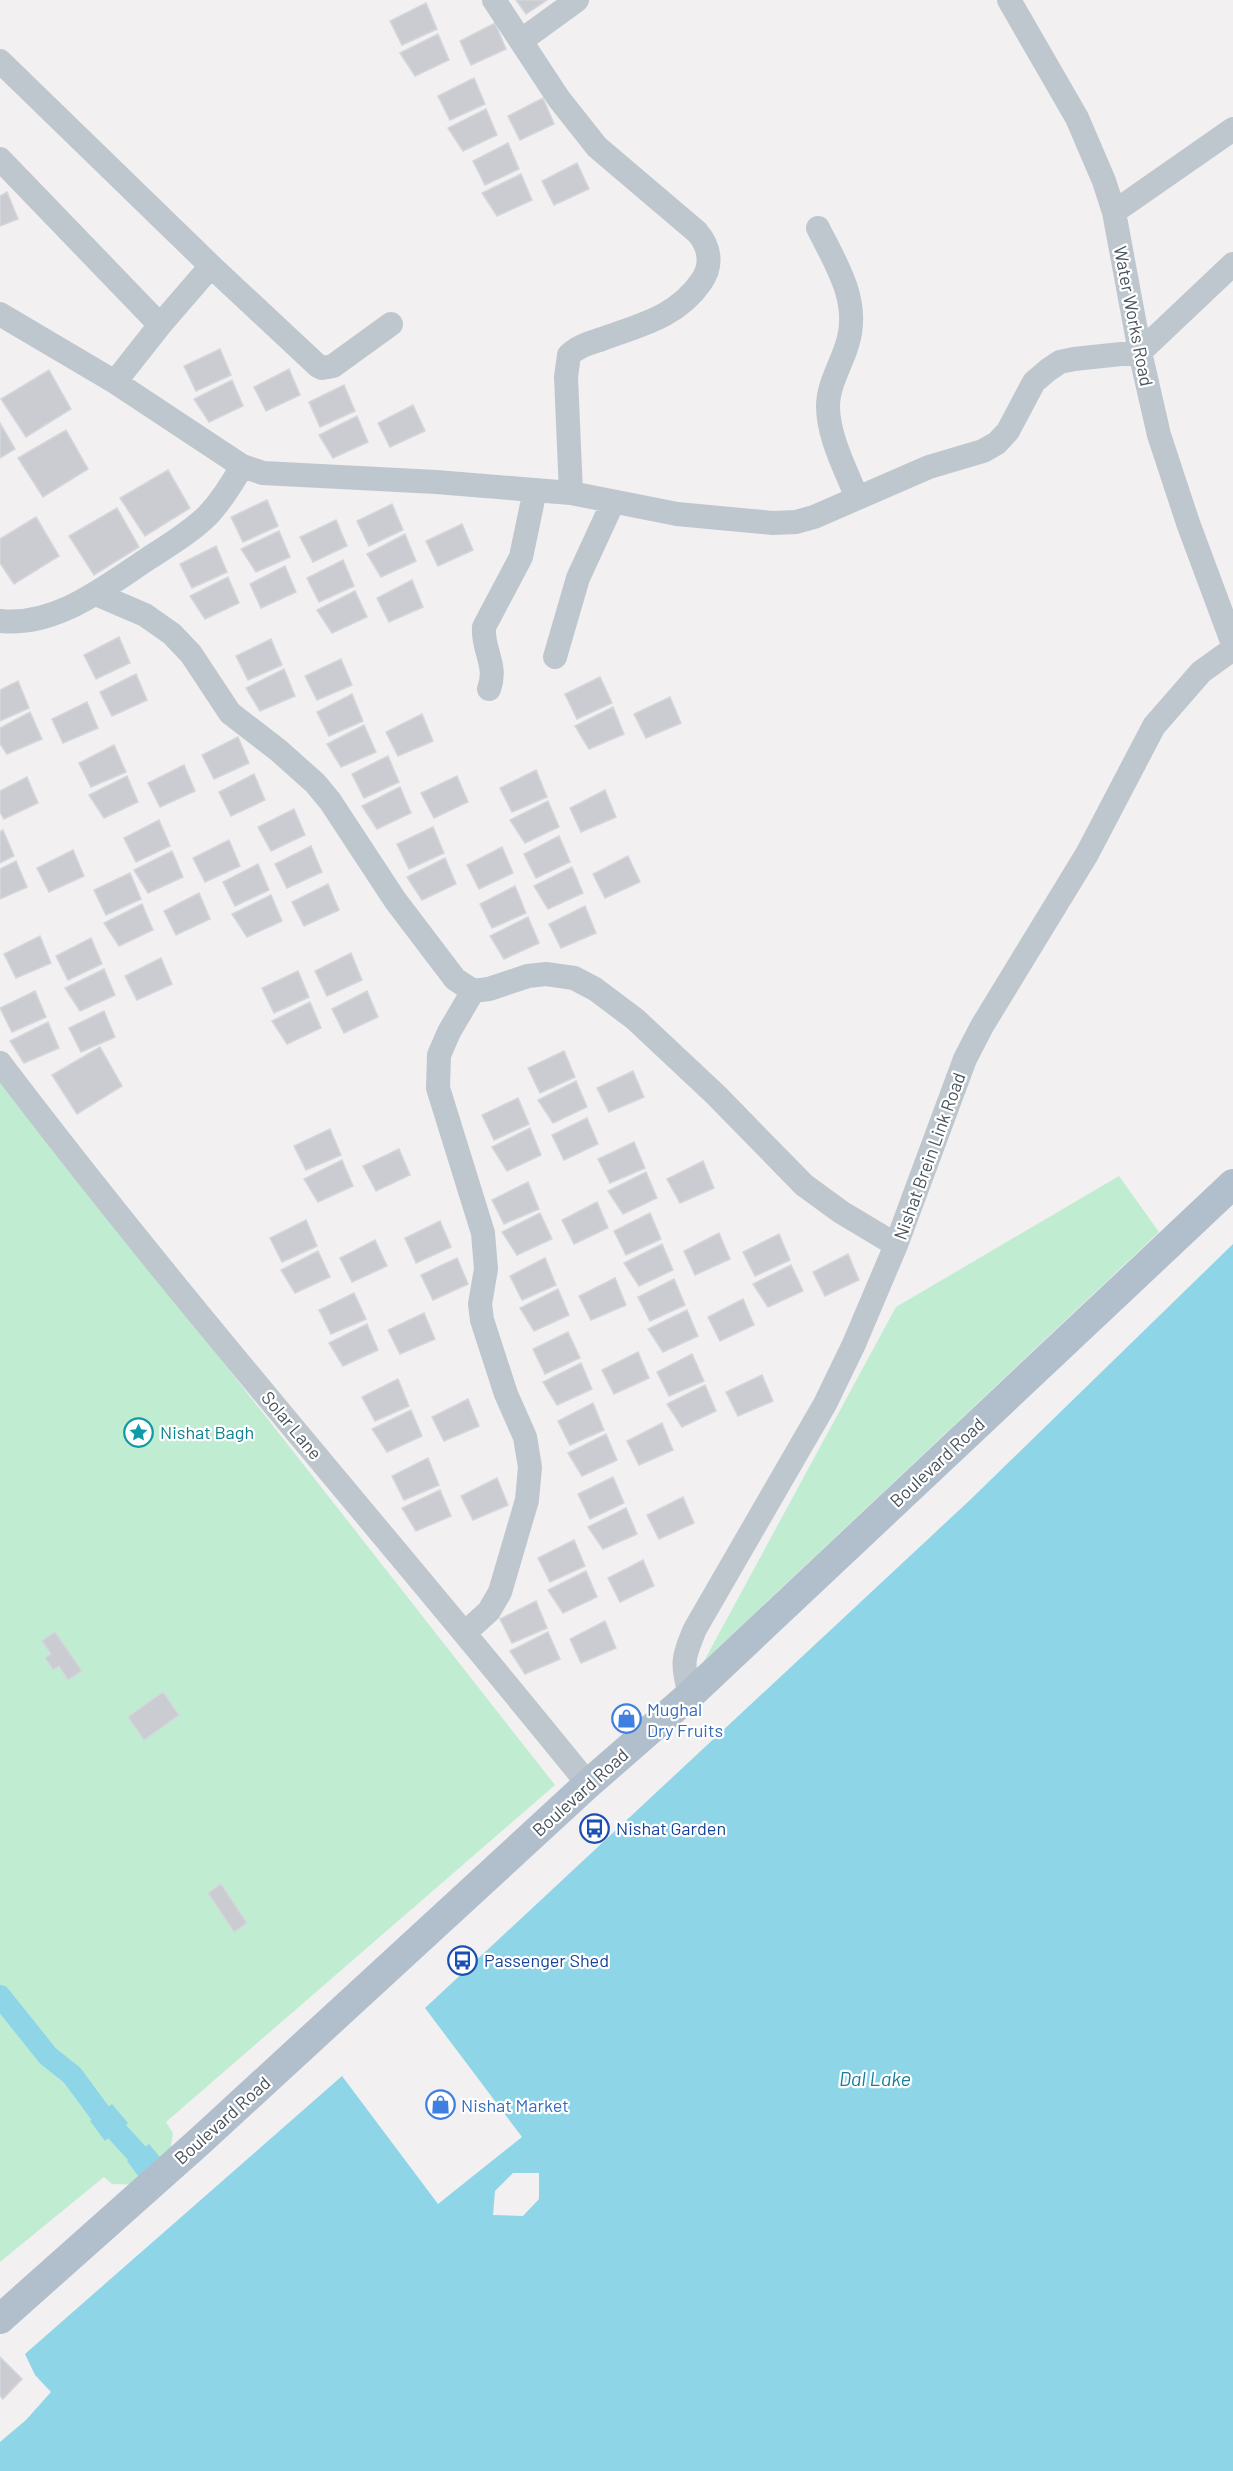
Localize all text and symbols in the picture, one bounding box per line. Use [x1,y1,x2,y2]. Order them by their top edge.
street label: Water Works Road [1110,244,1158,388]
street label: Nishat Brein Link Road [888,1069,970,1243]
street label: Solar Lane [257,1386,327,1464]
street label: Boulevard Road [885,1413,989,1511]
place icon: Nishat Bagh [123,1416,155,1448]
place label: Nishat Bagh [160,1421,254,1443]
place label: Mughal Dry Fruits [647,1698,723,1741]
shop icon: Mughal Dry Fruits [610,1703,642,1735]
street label: Boulevard Road [527,1743,633,1841]
bus stop icon: Nishat Garden [579,1812,611,1844]
place label: Nishat Garden [616,1817,726,1839]
bus stop icon: Passenger Shed [447,1944,479,1976]
place label: Passenger Shed [484,1949,609,1971]
water label: Dal Lake [839,2066,911,2090]
street label: Boulevard Road [169,2071,275,2169]
shop icon: Nishat Market [424,2089,456,2121]
place label: Nishat Market [461,2094,569,2116]

